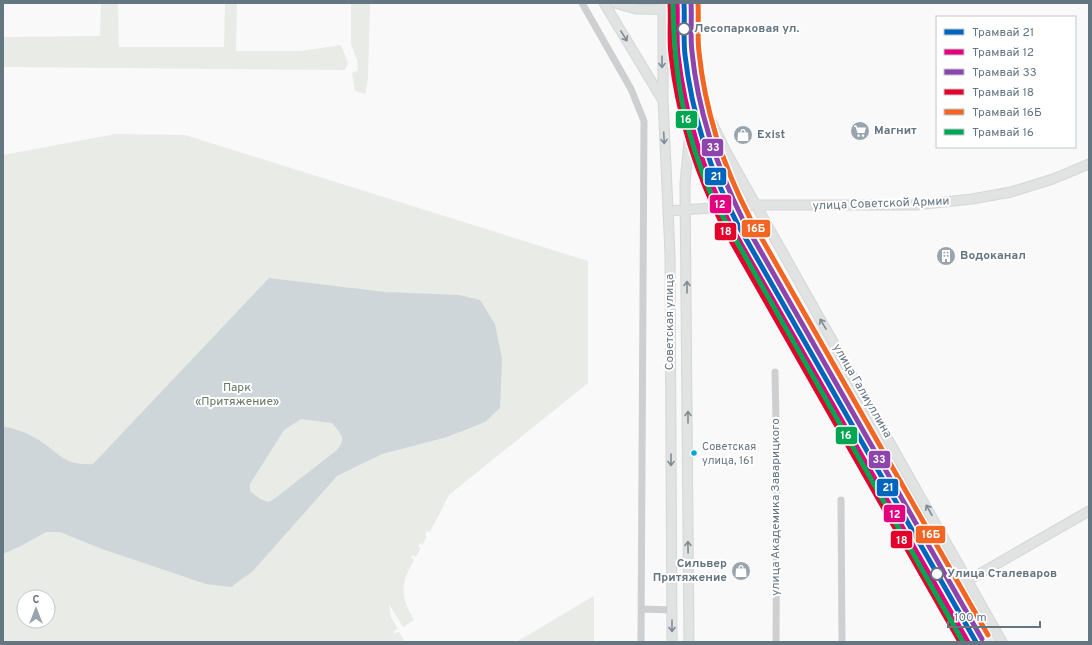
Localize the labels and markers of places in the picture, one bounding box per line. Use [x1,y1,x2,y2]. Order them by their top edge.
place label: Лесопарковая ул. [694,21,800,37]
marker: Лесопарковая ул. [677,22,691,36]
supermarket icon: Магнит [849,120,871,142]
place label: Магнит [874,123,917,139]
shop icon: Exist [732,124,754,146]
place label: Exist [757,127,786,143]
building icon: Водоканал [935,245,957,267]
place label: Водоканал [960,248,1026,264]
place label: Советская улица, 161 [702,440,756,468]
marker: Советская улица, 161 [689,448,699,458]
place label: Сильвер Притяжение [653,556,727,586]
shop icon: Сильвер Притяжение [730,560,752,582]
place label: Улица Сталеваров [947,566,1057,582]
marker: Улица Сталеваров [930,567,944,581]

